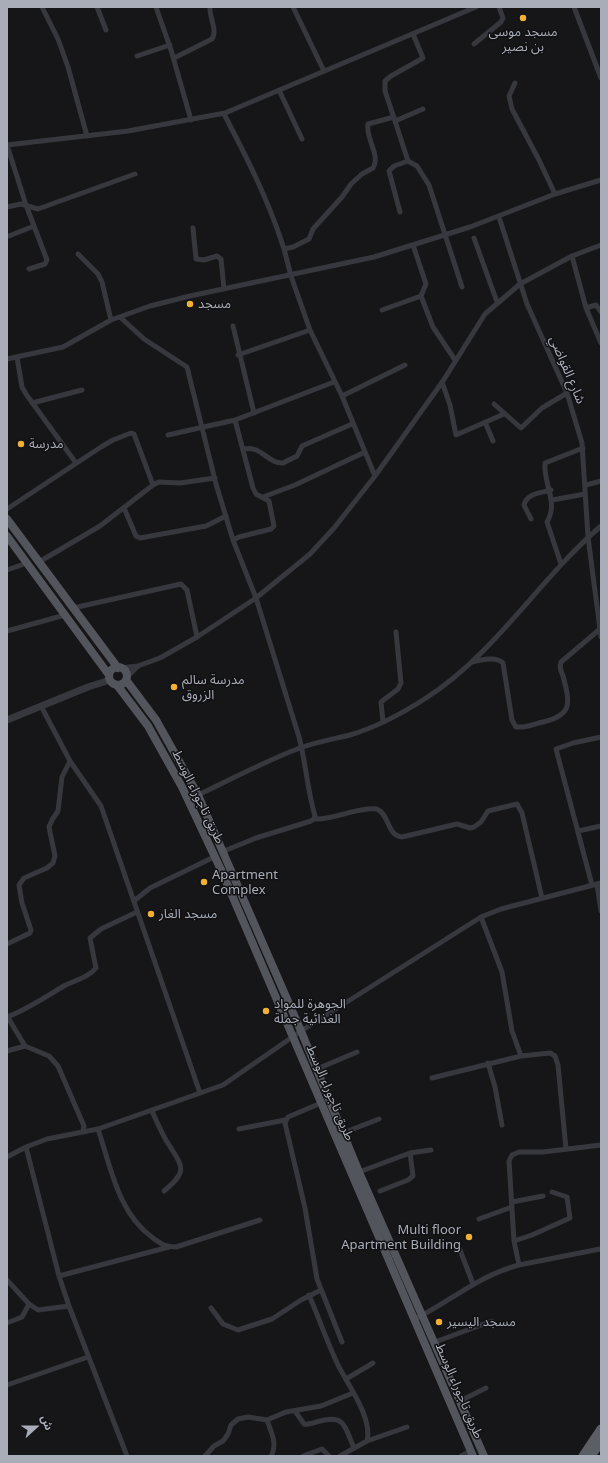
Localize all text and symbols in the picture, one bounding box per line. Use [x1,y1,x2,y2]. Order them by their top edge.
marker: مسجد موسى بن نصير [518,13,528,23]
place label: مسجد موسى بن نصير [488,24,558,55]
place label: مسجد [198,296,231,312]
marker: مسجد [185,299,195,309]
street label: شارع القواضي [546,334,588,406]
place label: مدرسة [29,436,64,452]
marker: مدرسة [16,439,26,449]
place label: مدرسة سالم الزروق [182,672,245,703]
marker: مدرسة سالم الزروق [169,682,179,692]
street label: طريق تاجوراء الوسط [168,747,228,847]
place label: Apartment Complex [212,867,278,898]
marker: Apartment Complex [199,877,209,887]
place label: مسجد الغار [159,906,217,922]
marker: مسجد الغار [146,909,156,919]
place label: الجوهرة للمواد الغذائية جملة [274,996,346,1027]
marker: الجوهرة للمواد الغذائية جملة [261,1006,271,1016]
street label: طريق تاجوراء الوسط [303,1043,357,1143]
place label: Multi floor Apartment Building [341,1222,461,1253]
marker: Multi floor Apartment Building [464,1232,474,1242]
place label: مسجد اليسير [447,1314,516,1330]
marker: مسجد اليسير [434,1317,444,1327]
street label: طريق تاجوراء الوسط [432,1341,486,1441]
north arrow [16,1407,56,1447]
text: ش [38,1413,57,1432]

